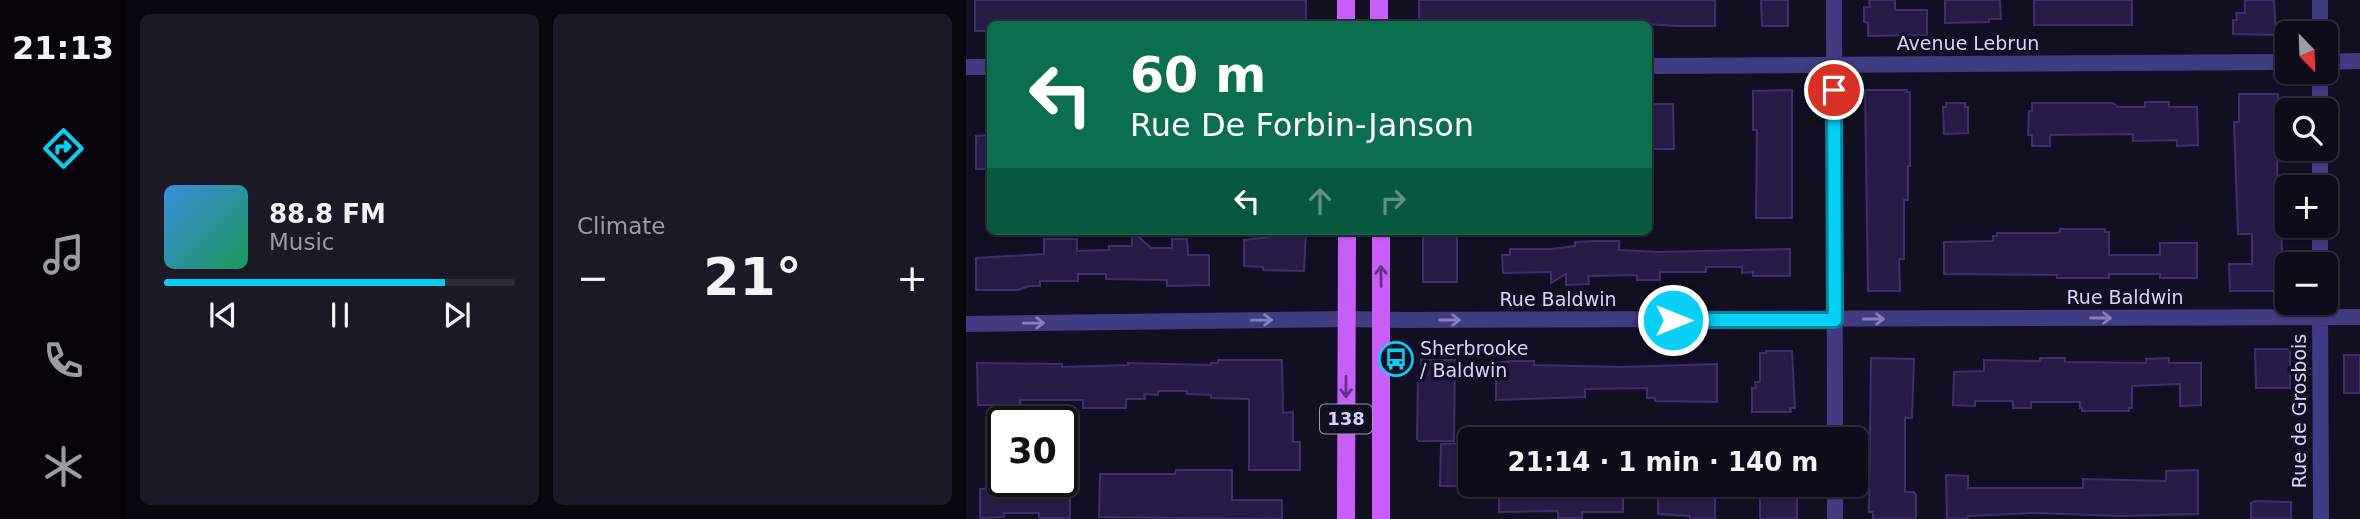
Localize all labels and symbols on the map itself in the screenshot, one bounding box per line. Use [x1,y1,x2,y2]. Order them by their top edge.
north arrow [2275,21,2338,84]
street label: Avenue Lebrun [1897,32,2039,54]
pin [1804,60,1864,120]
one-way arrow [1375,265,1388,288]
position arrow [1636,283,1710,357]
street label: Rue Baldwin [2067,286,2184,308]
street label: Rue Baldwin [1500,288,1617,310]
one-way arrow [2089,311,2112,325]
one-way arrow [1862,312,1885,326]
one-way arrow [1250,313,1273,327]
one-way arrow [1438,313,1461,327]
one-way arrow [1022,317,1045,330]
street label: Rue de Grosbois [2288,334,2310,488]
place label: Sherbrooke / Baldwin [1420,337,1528,381]
bus stop icon: Sherbrooke / Baldwin [1377,340,1415,378]
one-way arrow [1339,375,1353,398]
road number: 138 [1320,404,1372,433]
speed limit sign: 30 [987,406,1078,497]

